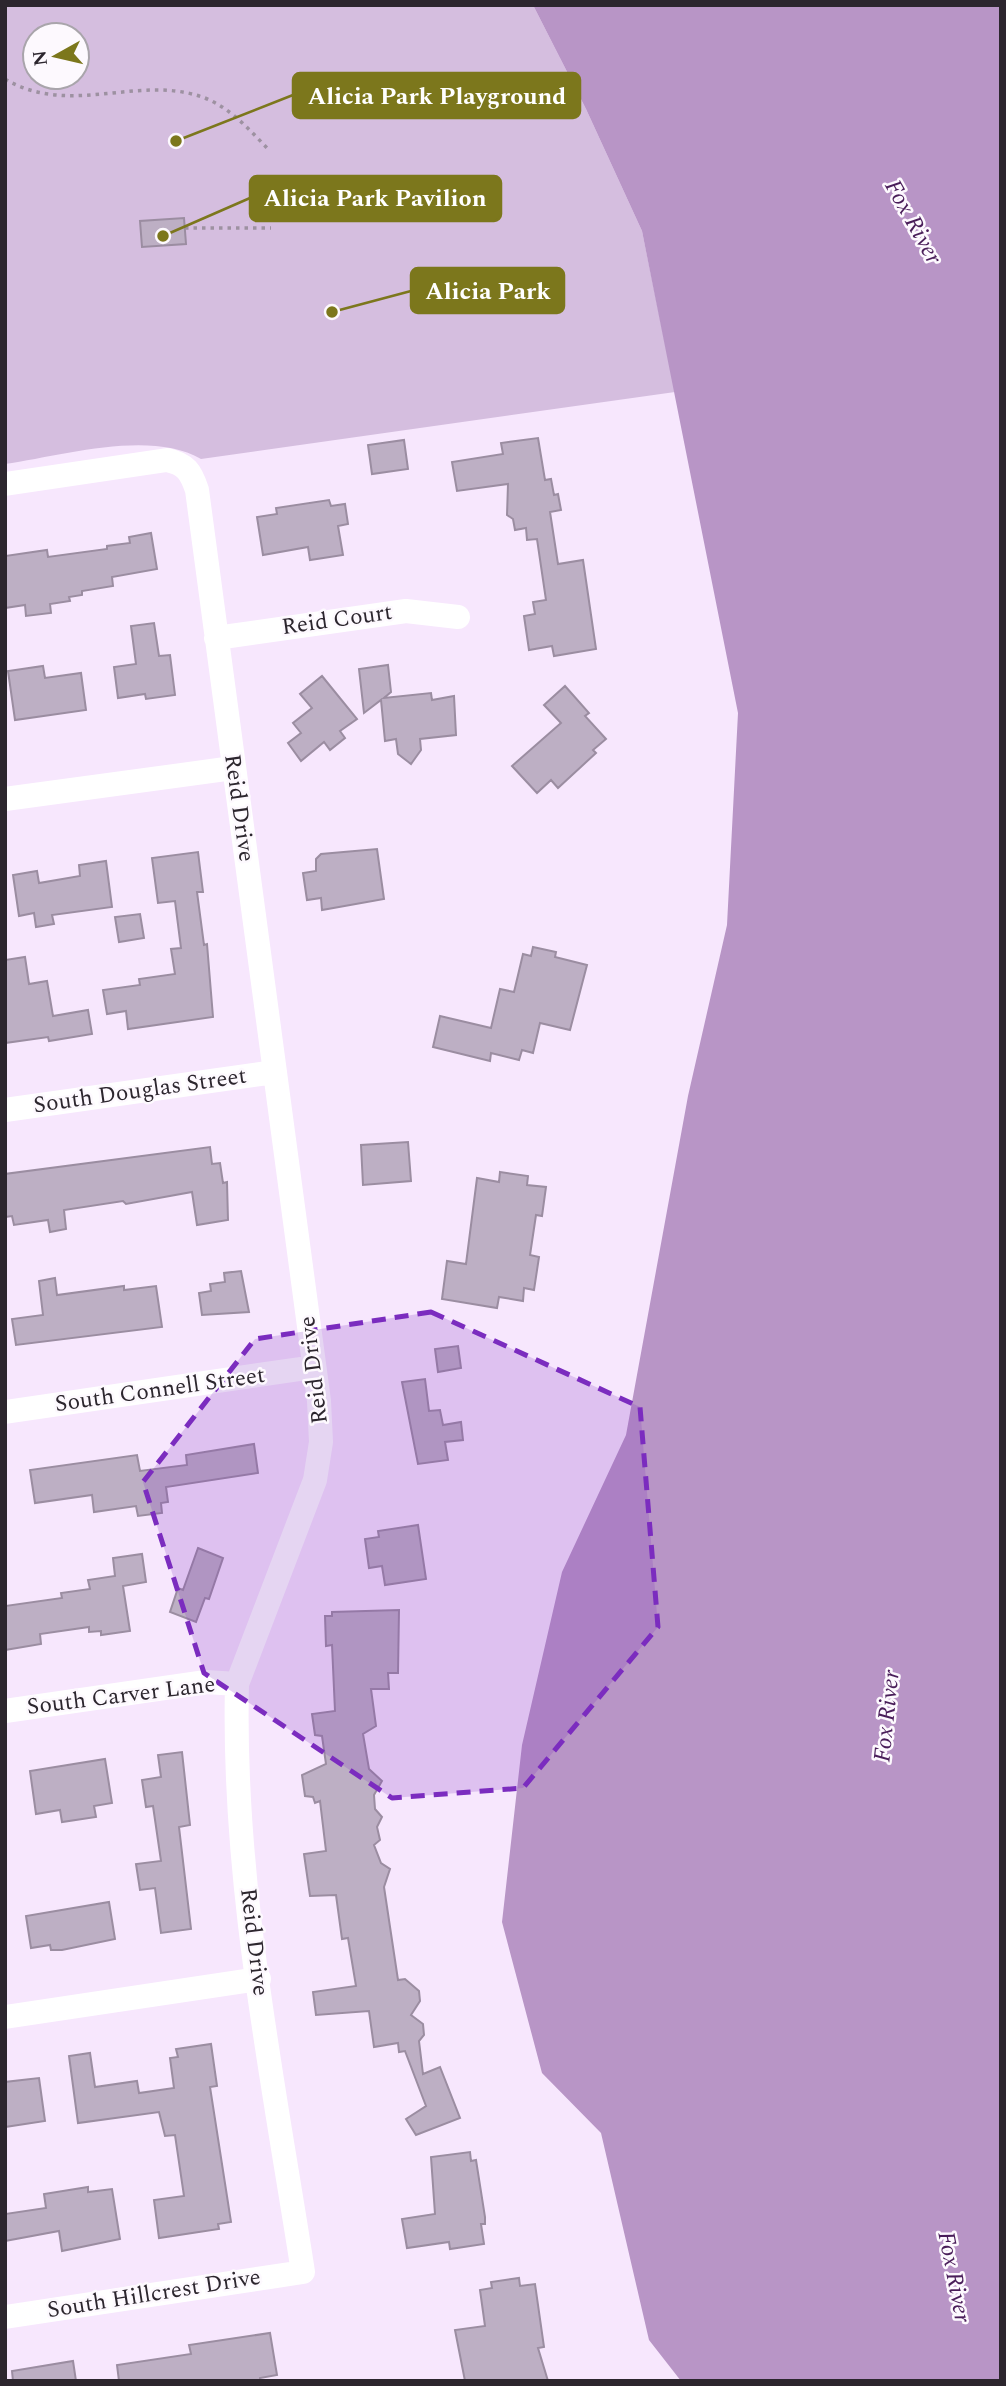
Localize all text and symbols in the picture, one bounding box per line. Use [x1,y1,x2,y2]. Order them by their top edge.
north arrow [21,21,91,91]
text: N [25,48,56,68]
callout: Alicia Park Playground [293,73,580,118]
text: Alicia Park Playground [308,79,566,115]
water label: Fox River [875,173,951,272]
callout: Alicia Park Pavilion [250,176,501,221]
text: Alicia Park Pavilion [263,181,487,217]
callout: Alicia Park [411,268,564,313]
text: Alicia Park [425,274,551,310]
street label: Reid Court [279,595,395,645]
street label: Reid Drive [214,752,264,864]
street label: South Douglas Street [31,1059,249,1123]
street label: Reid Drive [290,1314,338,1426]
street label: South Connell Street [53,1358,267,1422]
street label: South Carver Lane [25,1667,217,1725]
water label: Fox River [864,1668,910,1764]
street label: Reid Drive [230,1886,278,1998]
water label: Fox River [928,2228,981,2326]
street label: South Hillcrest Drive [45,2260,263,2328]

